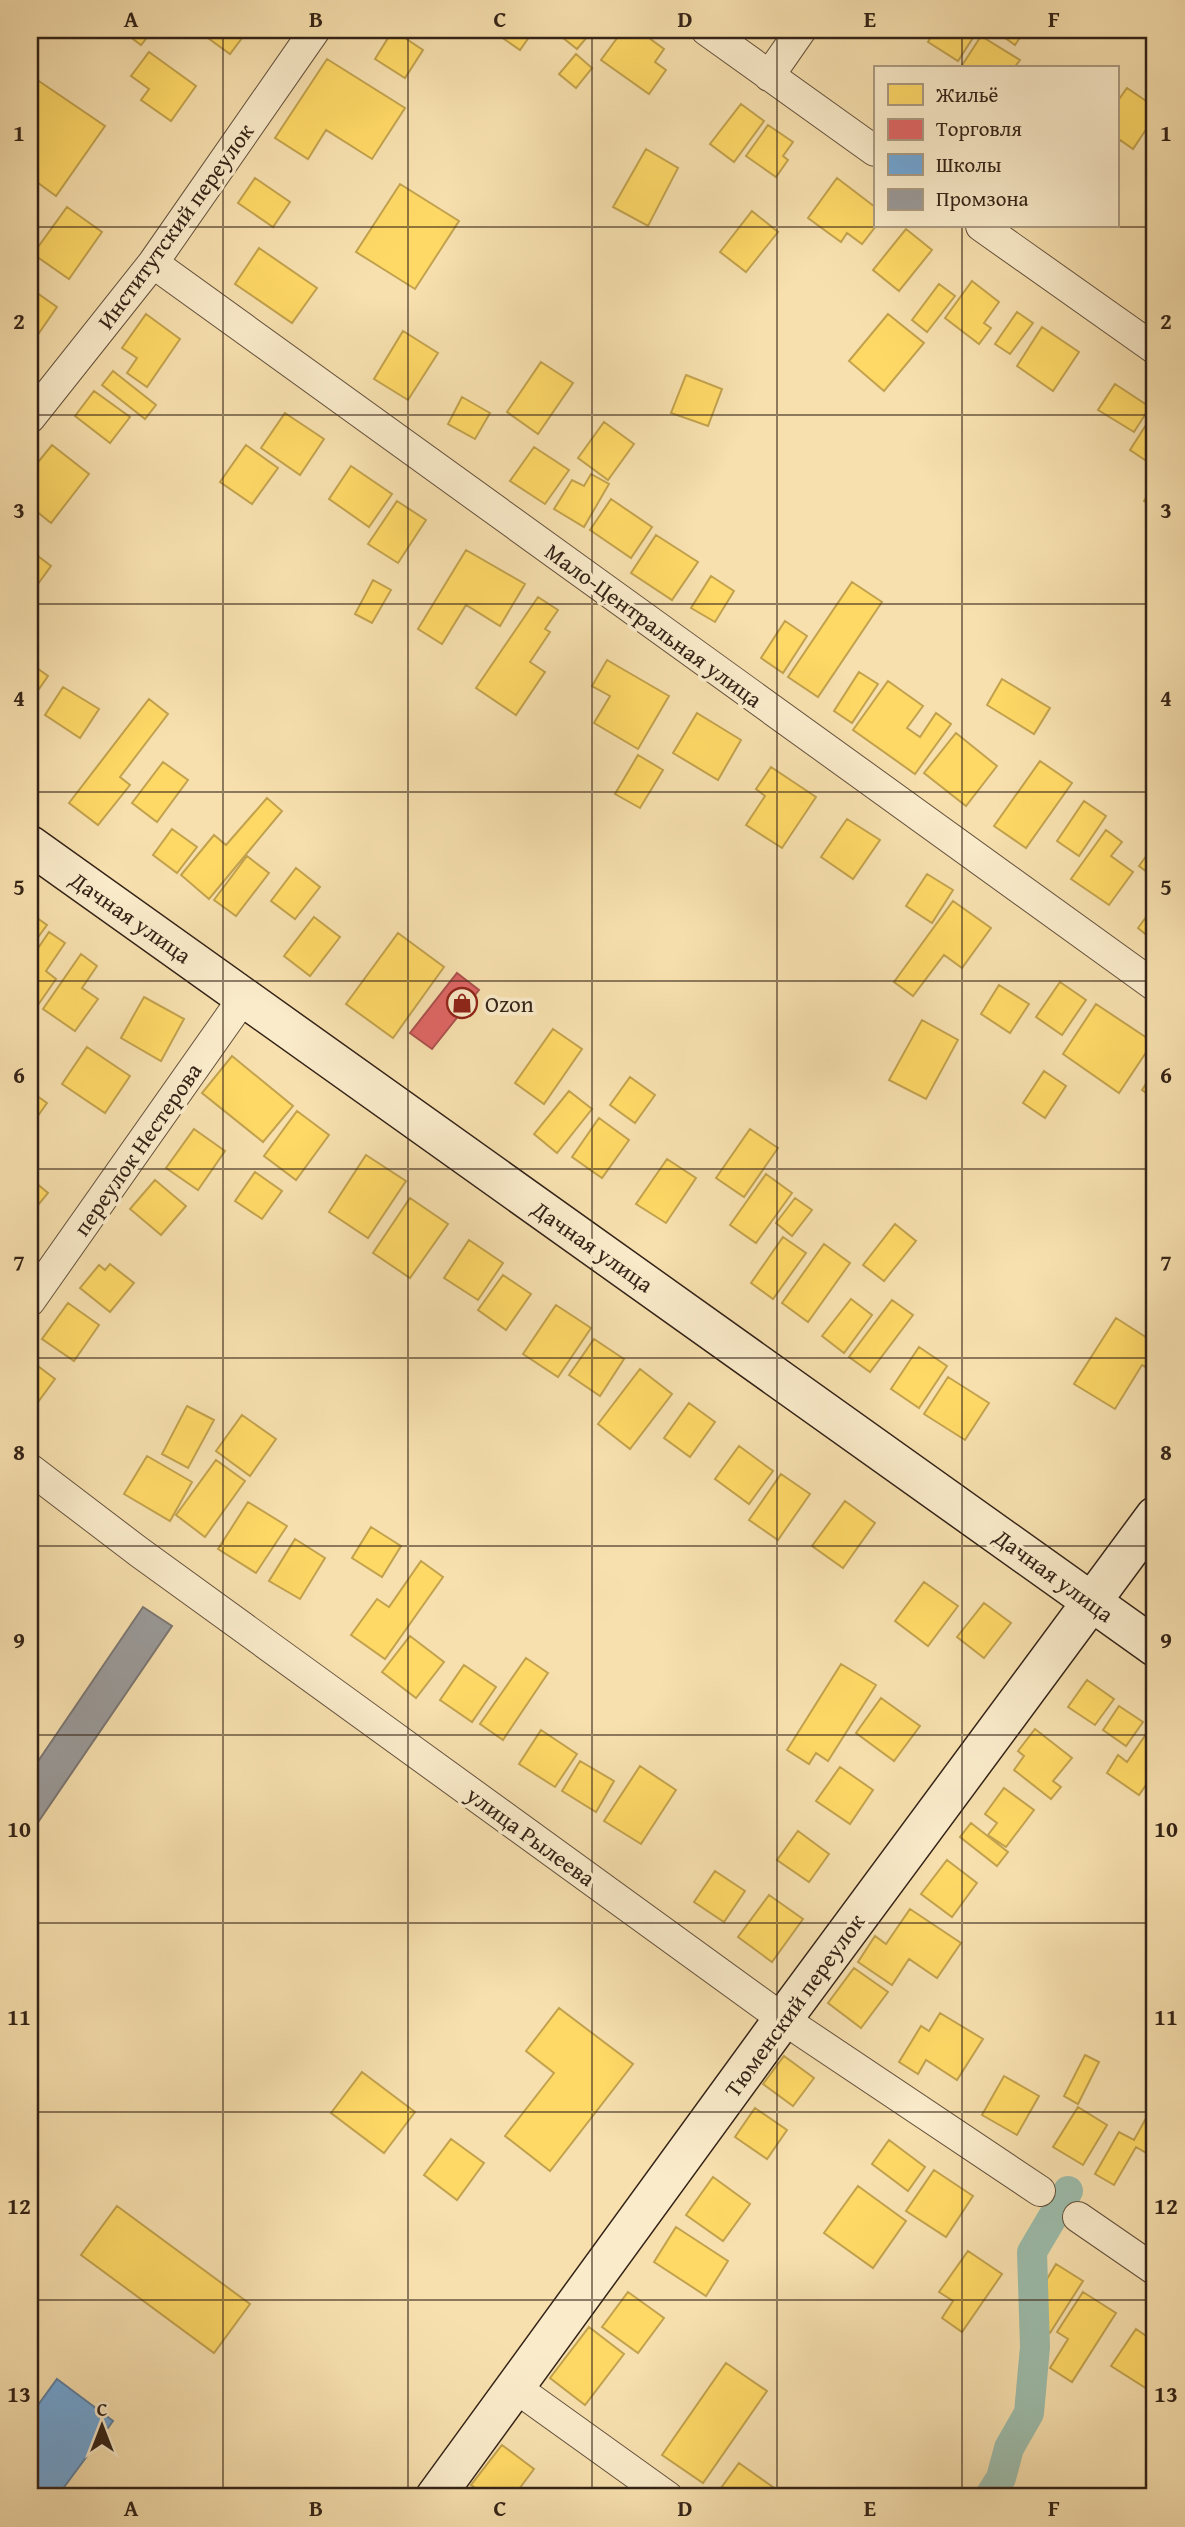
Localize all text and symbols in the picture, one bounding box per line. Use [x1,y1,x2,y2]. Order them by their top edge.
text: A [124,2,139,35]
text: B [309,2,323,35]
text: C [493,2,507,35]
text: D [678,2,693,35]
text: E [864,2,876,35]
text: F [1048,2,1060,35]
legend [874,66,1118,228]
text: Жильё [935,79,999,110]
text: Торговля [936,113,1022,144]
text: 1 [13,116,25,149]
street label: Институтский переулок [89,116,261,336]
text: 1 [1160,116,1172,149]
text: Школы [936,149,1002,180]
text: Промзона [936,183,1029,214]
text: 2 [13,304,25,337]
text: 2 [1160,304,1172,337]
text: 3 [13,493,25,526]
text: 3 [1160,493,1172,526]
street label: Мало-Центральная улица [539,535,769,715]
text: 4 [13,681,25,714]
text: 4 [1160,681,1172,714]
street label: Дачная улица [63,862,198,971]
text: 5 [13,870,25,903]
text: 5 [1160,870,1172,903]
shop icon: Ozon [445,986,479,1020]
place label: Ozon [485,987,534,1020]
street label: переулок Нестерова [65,1056,209,1242]
text: 6 [13,1058,25,1091]
text: 6 [1160,1058,1172,1091]
street label: Дачная улица [525,1191,660,1300]
text: 7 [13,1246,25,1279]
text: 7 [1160,1246,1172,1279]
text: 8 [13,1435,25,1468]
text: 8 [1160,1435,1172,1468]
street label: Дачная улица [986,1520,1121,1630]
text: 9 [13,1623,25,1656]
text: 9 [1160,1623,1172,1656]
street label: улица Рылеева [459,1777,602,1894]
text: 10 [7,1812,31,1845]
text: 10 [1154,1812,1178,1845]
street label: Тюменский переулок [716,1906,872,2104]
text: 11 [7,2000,31,2033]
text: 11 [1154,2000,1178,2033]
text: 12 [7,2189,31,2222]
text: 12 [1154,2189,1178,2222]
text: 13 [7,2377,31,2410]
text: 13 [1154,2377,1178,2410]
north arrow [66,2390,136,2460]
text: С [97,2395,108,2423]
text: A [124,2491,139,2524]
text: B [309,2491,323,2524]
text: C [493,2491,507,2524]
text: D [678,2491,693,2524]
text: E [864,2491,876,2524]
text: F [1048,2491,1060,2524]

